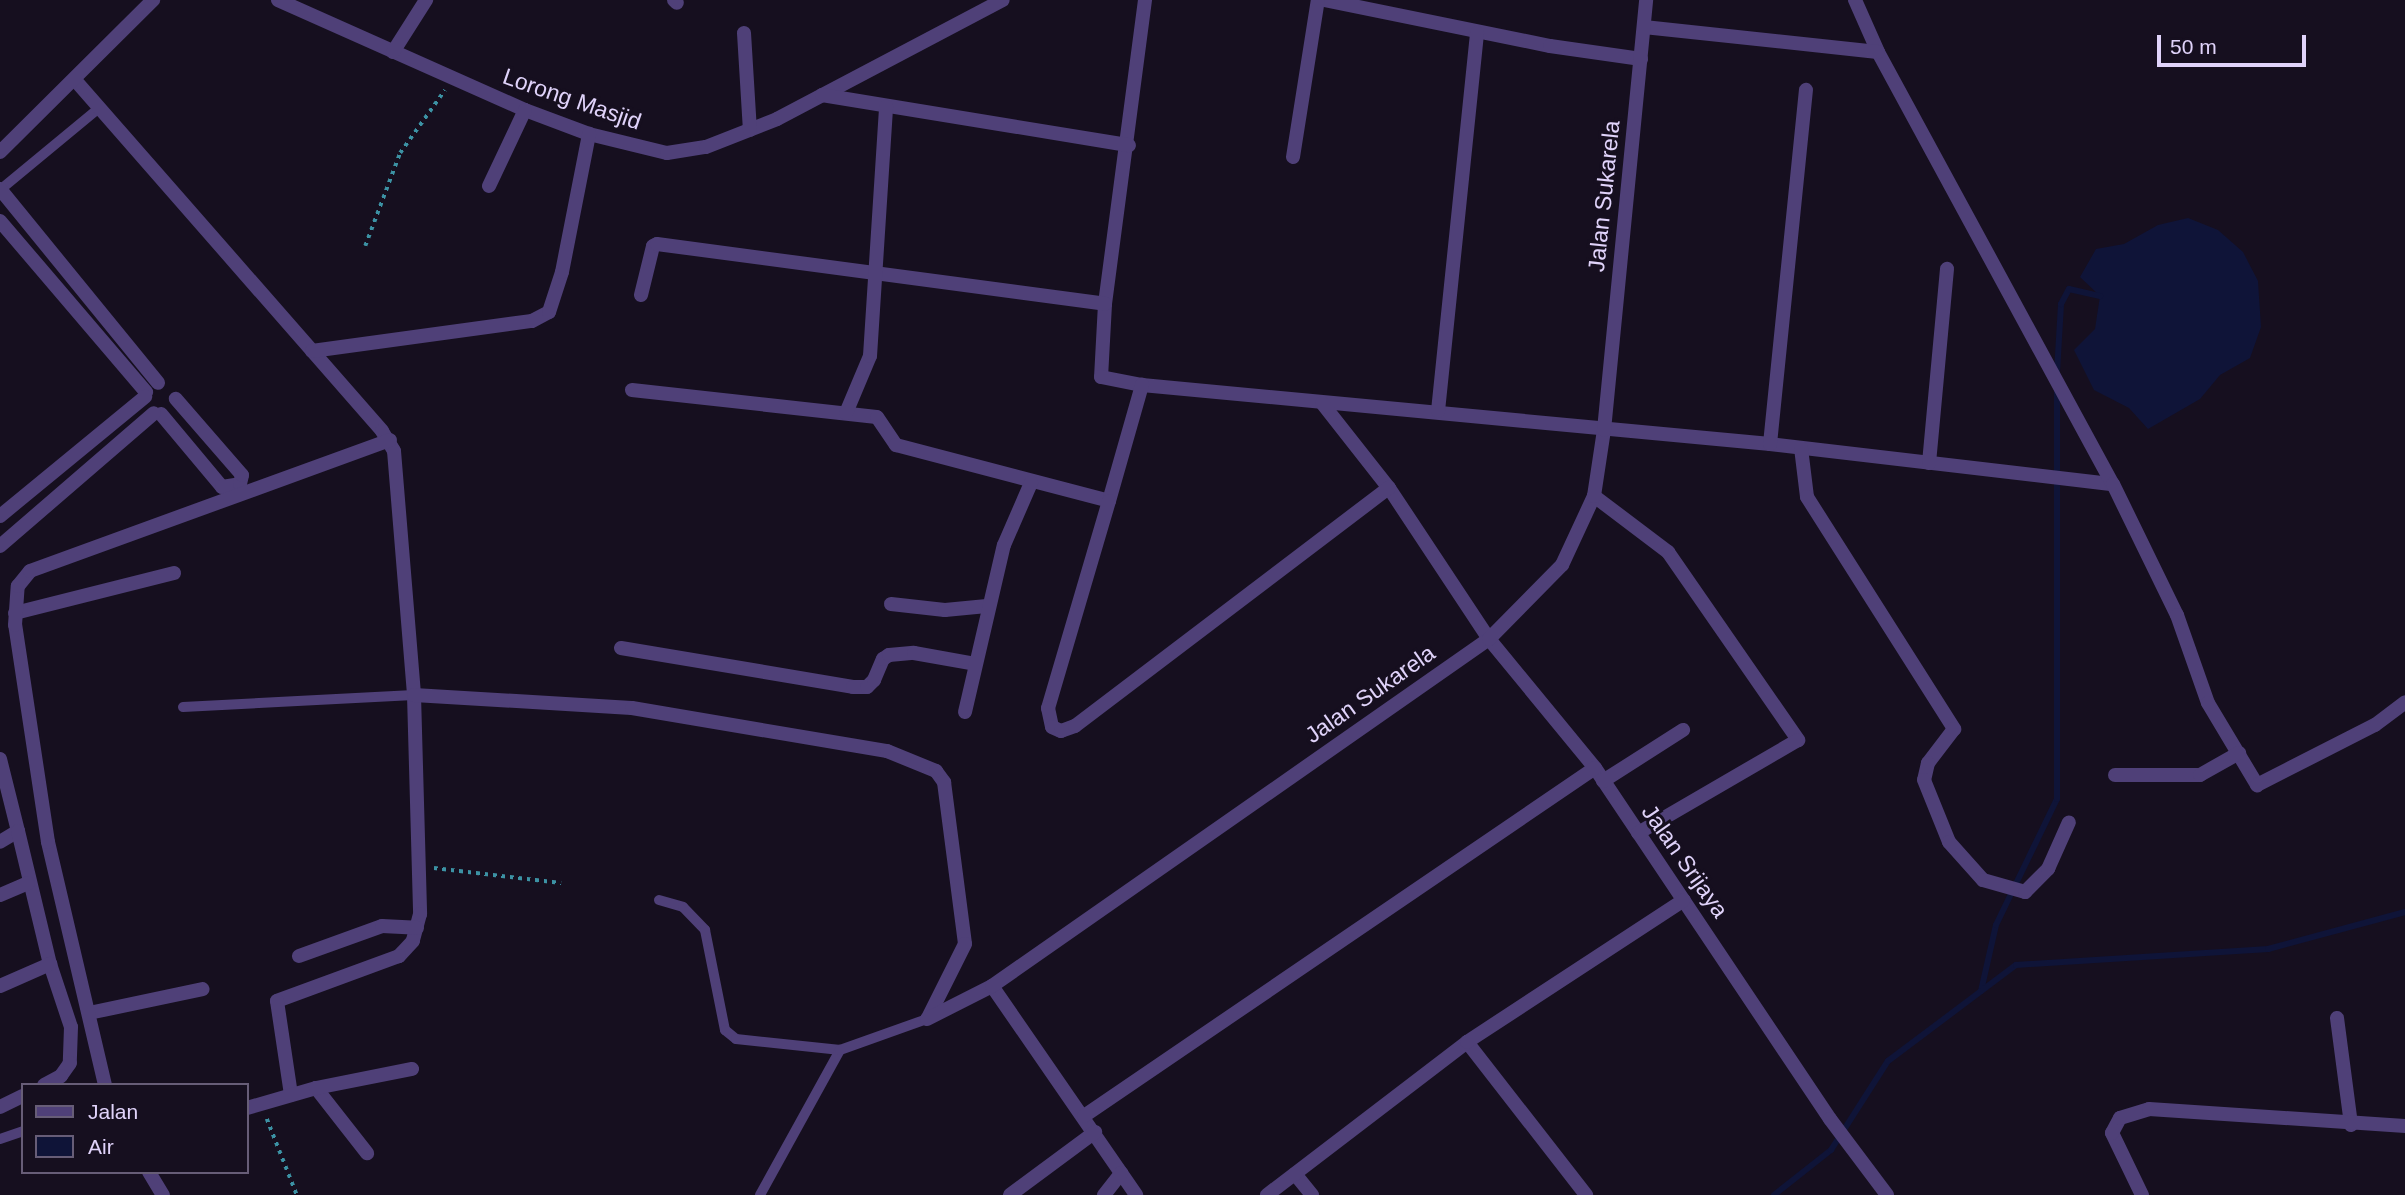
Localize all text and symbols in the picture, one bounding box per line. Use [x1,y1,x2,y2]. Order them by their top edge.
scale bar [2160,21,2309,65]
text: 50 m [2170,35,2217,58]
street label: Lorong Masjid [499,62,645,136]
street label: Jalan Sukarela [1582,119,1626,273]
street label: Jalan Sukarela [1300,639,1440,749]
street label: Jalan Srijaya [1636,799,1734,923]
legend [21,1083,248,1174]
text: Jalan [88,1100,138,1123]
text: Air [88,1135,114,1158]

